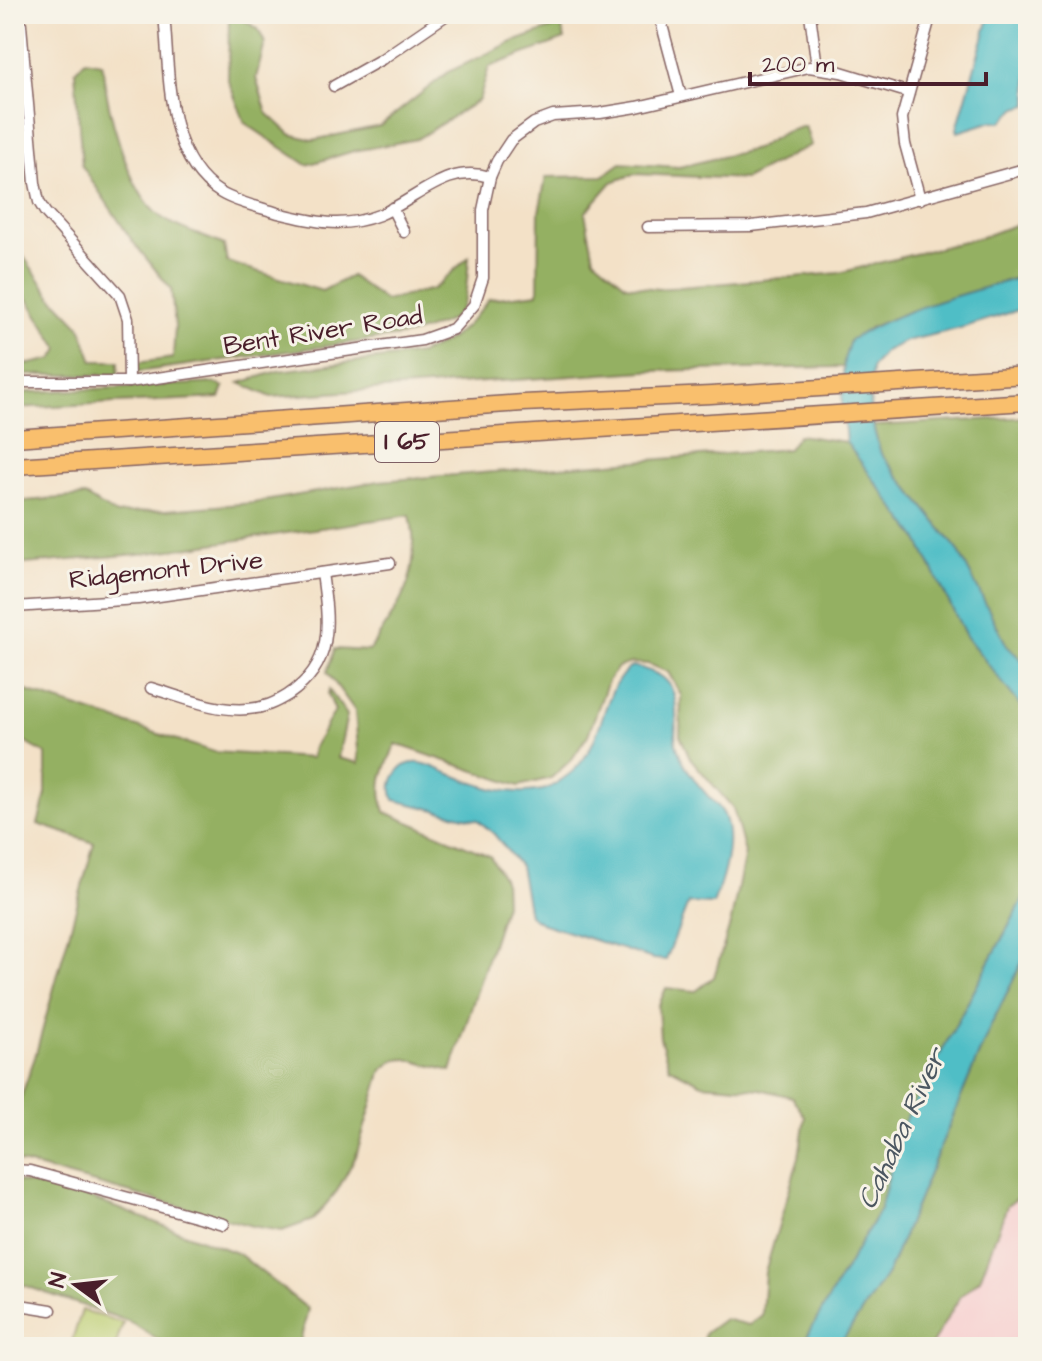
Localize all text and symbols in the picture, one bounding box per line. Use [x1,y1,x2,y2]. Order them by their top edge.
scale bar [750,36,986,86]
text: 200 m [762,48,835,82]
street label: Bent River Road [221,298,425,364]
road number: I 65 [375,422,439,462]
street label: Ridgemont Drive [67,542,265,600]
water label: Cahaba River [848,1040,957,1215]
north arrow [36,1245,116,1325]
text: N [41,1269,75,1291]

